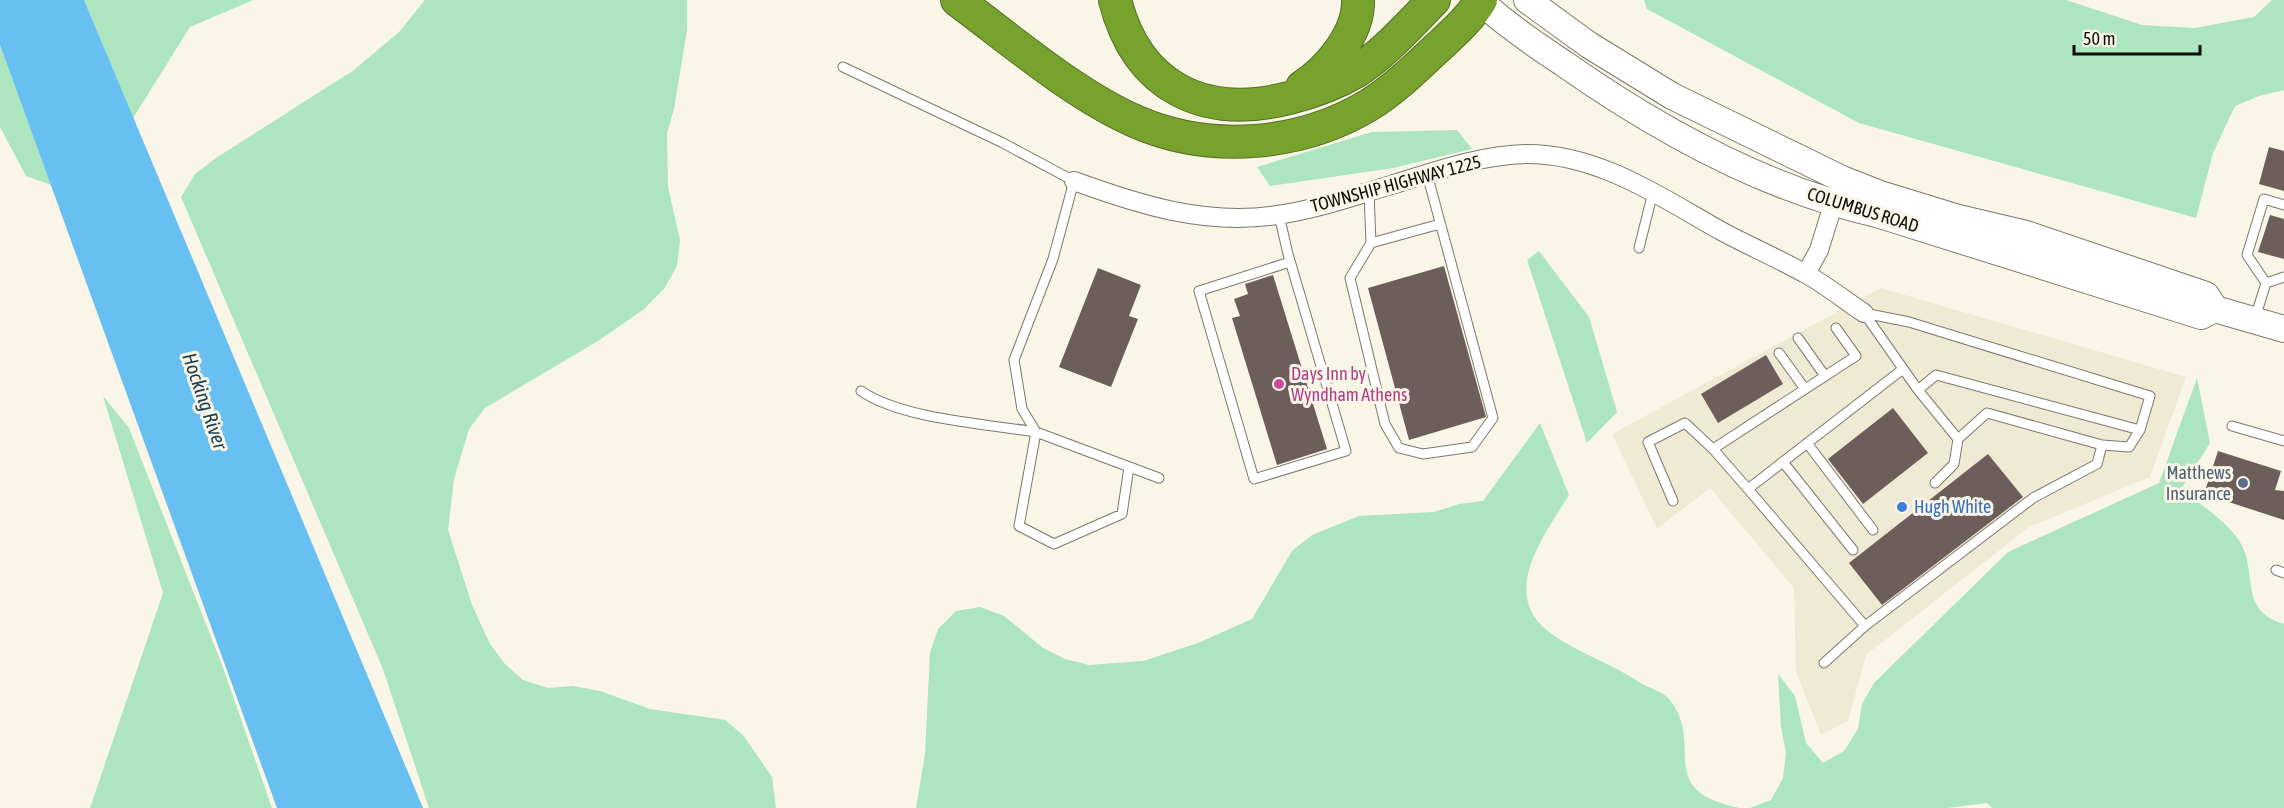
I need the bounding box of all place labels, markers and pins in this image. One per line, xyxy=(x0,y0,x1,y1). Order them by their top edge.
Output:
place label: Days Inn by Wyndham Athens xyxy=(1291,363,1407,405)
marker: Days Inn by Wyndham Athens xyxy=(1272,377,1286,391)
place label: Matthews Insurance xyxy=(2166,462,2231,504)
marker: Matthews Insurance xyxy=(2236,476,2250,490)
place label: Hugh White xyxy=(1914,496,1991,517)
marker: Hugh White xyxy=(1895,500,1909,514)

